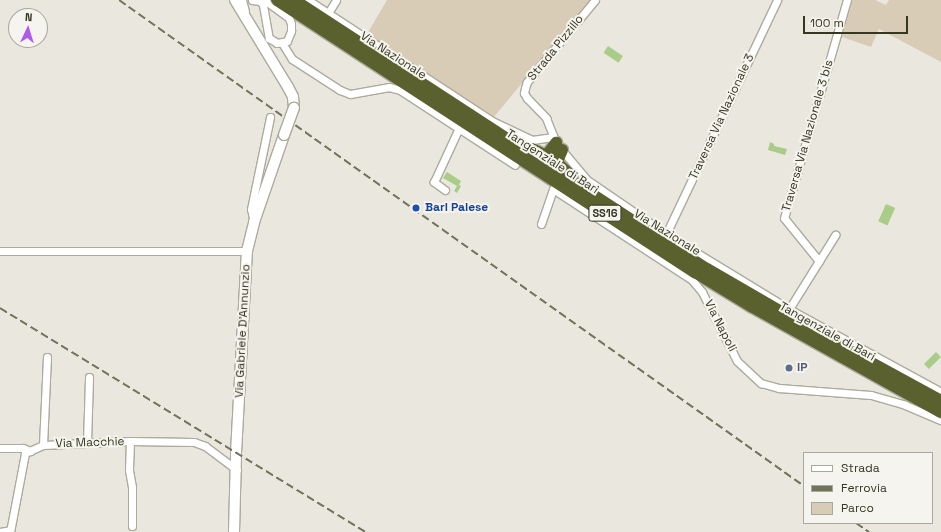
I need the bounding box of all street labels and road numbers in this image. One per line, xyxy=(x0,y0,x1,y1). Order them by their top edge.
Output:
street label: Strada Pizzillo xyxy=(525,12,587,84)
street label: Via Nazionale xyxy=(357,29,429,83)
street label: Traversa Via Nazionale 3 xyxy=(686,52,758,182)
street label: Traversa Via Nazionale 3 bis xyxy=(779,58,837,214)
street label: Tangenziale di Bari xyxy=(503,127,601,197)
road number: SS16 xyxy=(588,204,622,222)
street label: Via Nazionale xyxy=(631,207,703,259)
street label: Via Gabriele D'Annunzio xyxy=(232,264,254,398)
street label: Via Napoli xyxy=(701,298,739,354)
street label: Tangenziale di Bari xyxy=(776,300,878,364)
street label: Via Macchie xyxy=(55,435,125,451)

